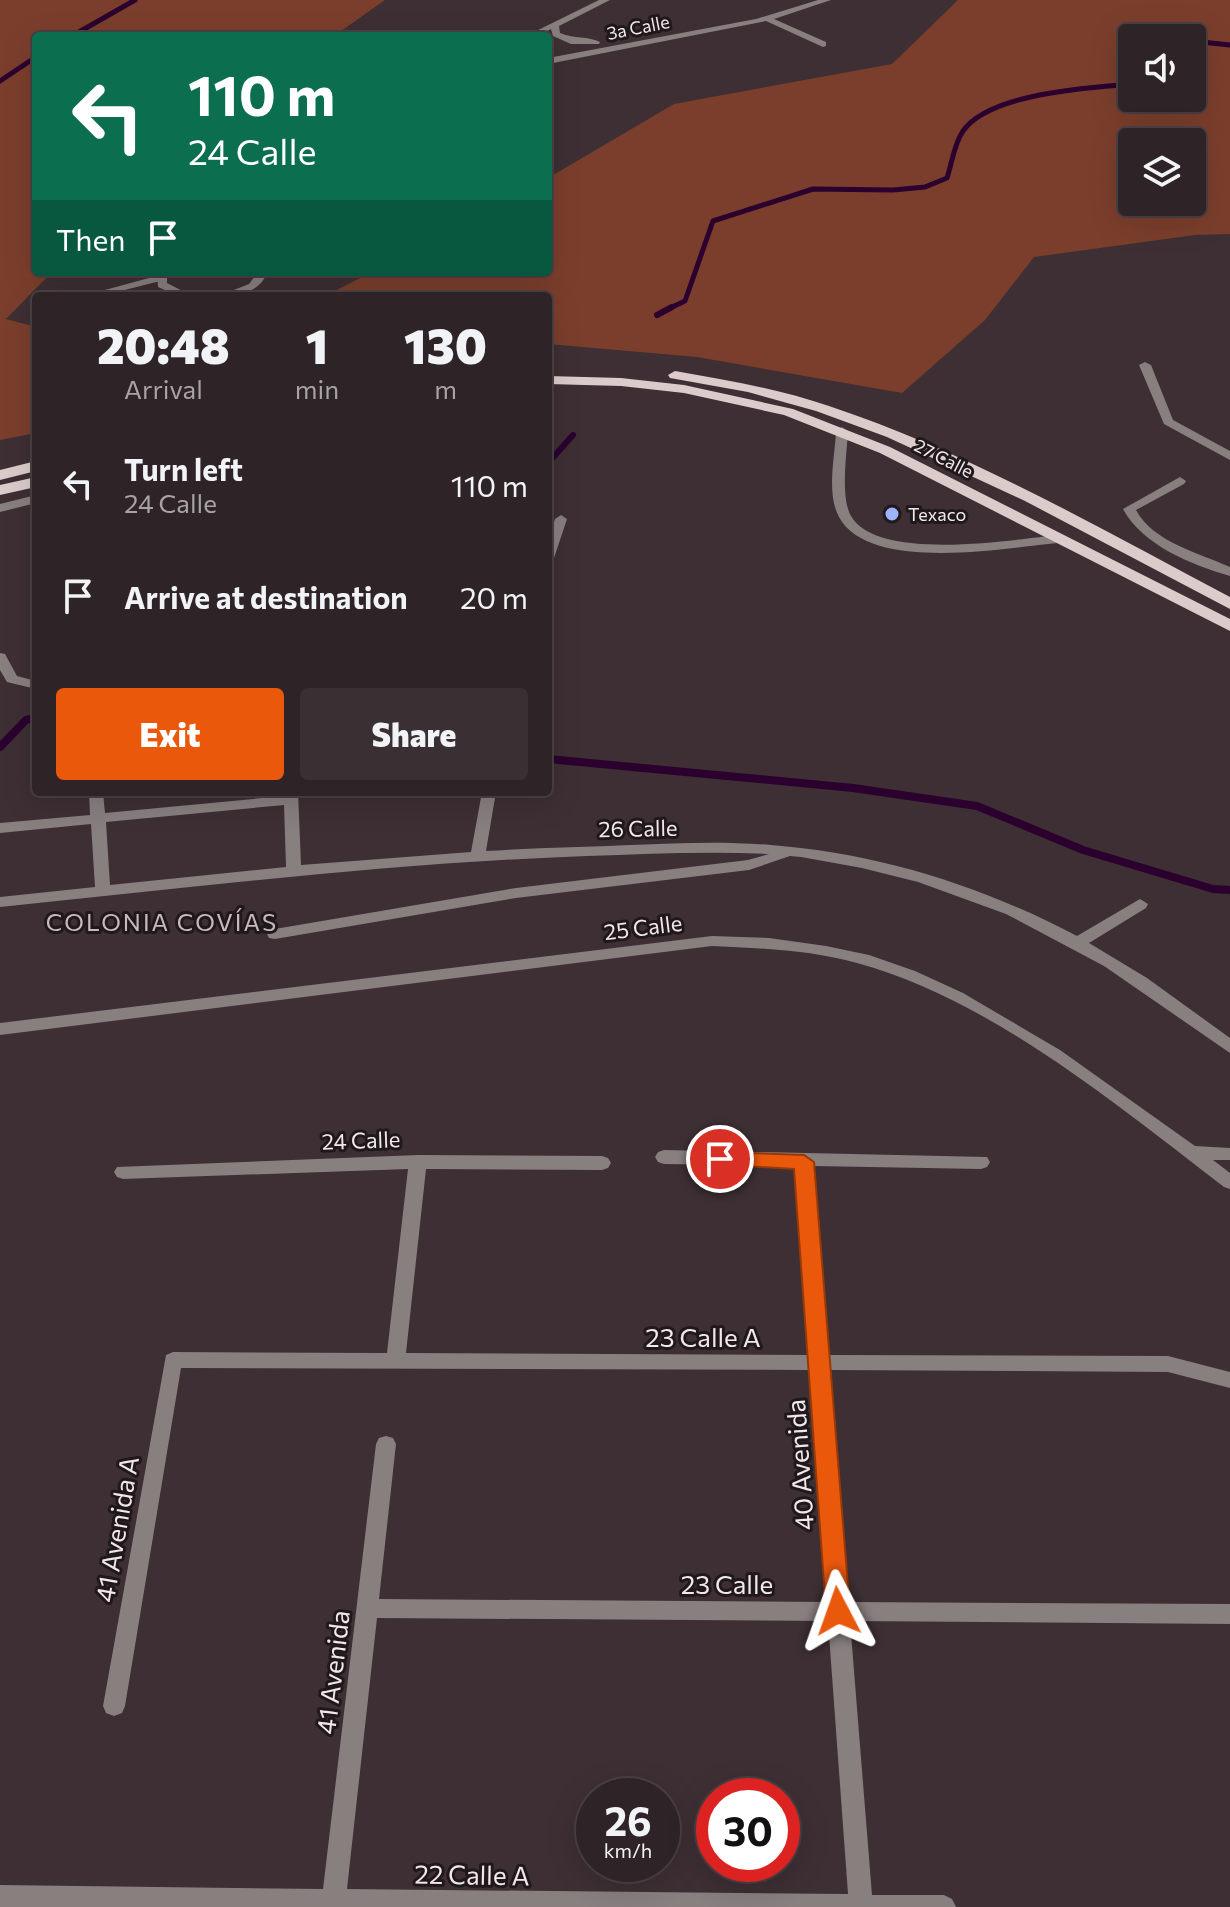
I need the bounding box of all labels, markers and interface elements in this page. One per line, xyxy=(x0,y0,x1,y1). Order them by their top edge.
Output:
street label: 3a Calle xyxy=(605,10,671,44)
map controls xyxy=(1118,24,1206,216)
button: sound xyxy=(1118,24,1206,112)
text: 110 m xyxy=(188,59,335,128)
icon: left xyxy=(56,64,160,168)
text: 24 Calle xyxy=(188,128,317,172)
button: layers xyxy=(1118,128,1206,216)
icon: arrive xyxy=(141,216,185,260)
text: Then xyxy=(56,220,125,257)
text: 20:48 xyxy=(97,315,230,374)
text: 1 xyxy=(306,315,328,374)
text: 130 xyxy=(404,315,487,374)
text: Arrival xyxy=(124,373,203,404)
text: min xyxy=(295,373,339,404)
text: m xyxy=(434,373,457,404)
street label: 27 Calle xyxy=(911,434,977,482)
text: Turn left xyxy=(124,450,243,487)
icon: left xyxy=(56,462,100,506)
text: 110 m xyxy=(451,466,528,503)
text: 24 Calle xyxy=(124,487,217,518)
place label: Texaco xyxy=(908,503,966,525)
marker: Texaco xyxy=(883,505,901,523)
icon: arrive xyxy=(56,574,100,618)
text: Arrive at destination xyxy=(124,578,408,615)
text: 20 m xyxy=(460,578,528,615)
button: Exit xyxy=(56,688,284,780)
button: Share xyxy=(300,688,528,780)
street label: 26 Calle xyxy=(598,814,678,842)
district label: COLONIA COVÍAS xyxy=(46,907,278,936)
street label: 25 Calle xyxy=(602,909,684,945)
street label: 24 Calle xyxy=(321,1125,401,1155)
pin xyxy=(686,1125,754,1193)
icon: arrive xyxy=(698,1137,742,1181)
street label: 23 Calle A xyxy=(645,1321,761,1352)
street label: 40 Avenida xyxy=(779,1398,819,1532)
street label: 41 Avenida A xyxy=(88,1454,144,1604)
street label: 23 Calle xyxy=(681,1568,773,1599)
position arrow xyxy=(796,1569,880,1653)
street label: 41 Avenida xyxy=(309,1608,355,1736)
speed limit sign: 30 xyxy=(696,1778,800,1882)
text: 26 xyxy=(604,1795,652,1844)
text: km/h xyxy=(604,1838,652,1862)
street label: 22 Calle A xyxy=(414,1857,530,1891)

